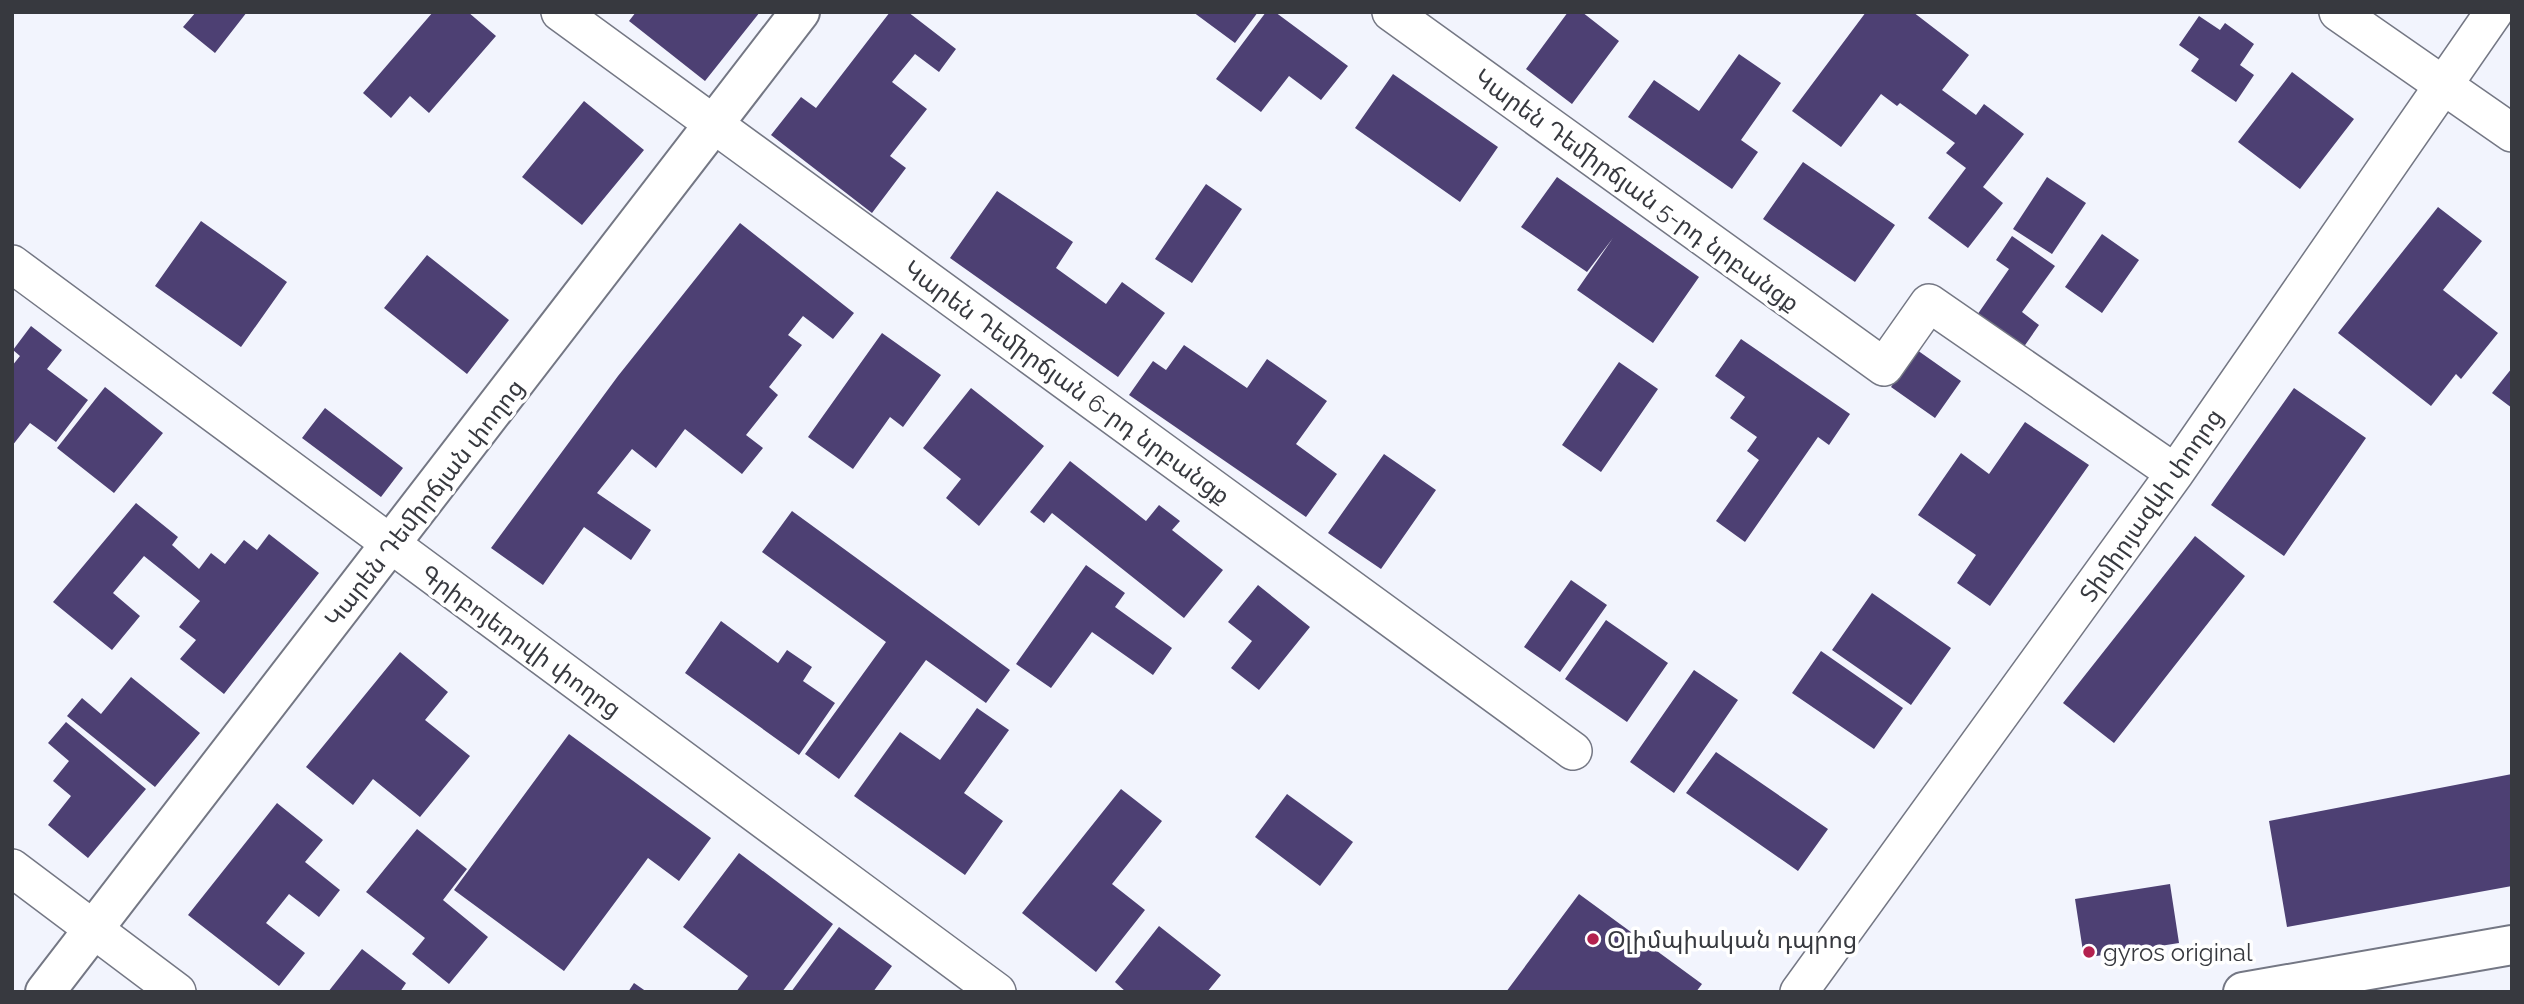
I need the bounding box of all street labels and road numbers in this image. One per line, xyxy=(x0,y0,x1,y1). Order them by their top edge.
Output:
street label: Կարեն Դեմիրճյան 5-րդ նրբանցք xyxy=(1469,62,1805,318)
street label: Կարեն Դեմիրճյան 6-րդ նրբանցք xyxy=(898,254,1236,510)
street label: Կարեն Դեմիրճյան փողոց xyxy=(318,373,530,633)
street label: Տիմիրյազևի փողոց xyxy=(2073,403,2229,607)
street label: Գրիբոյեդովի փողոց xyxy=(415,559,627,723)

